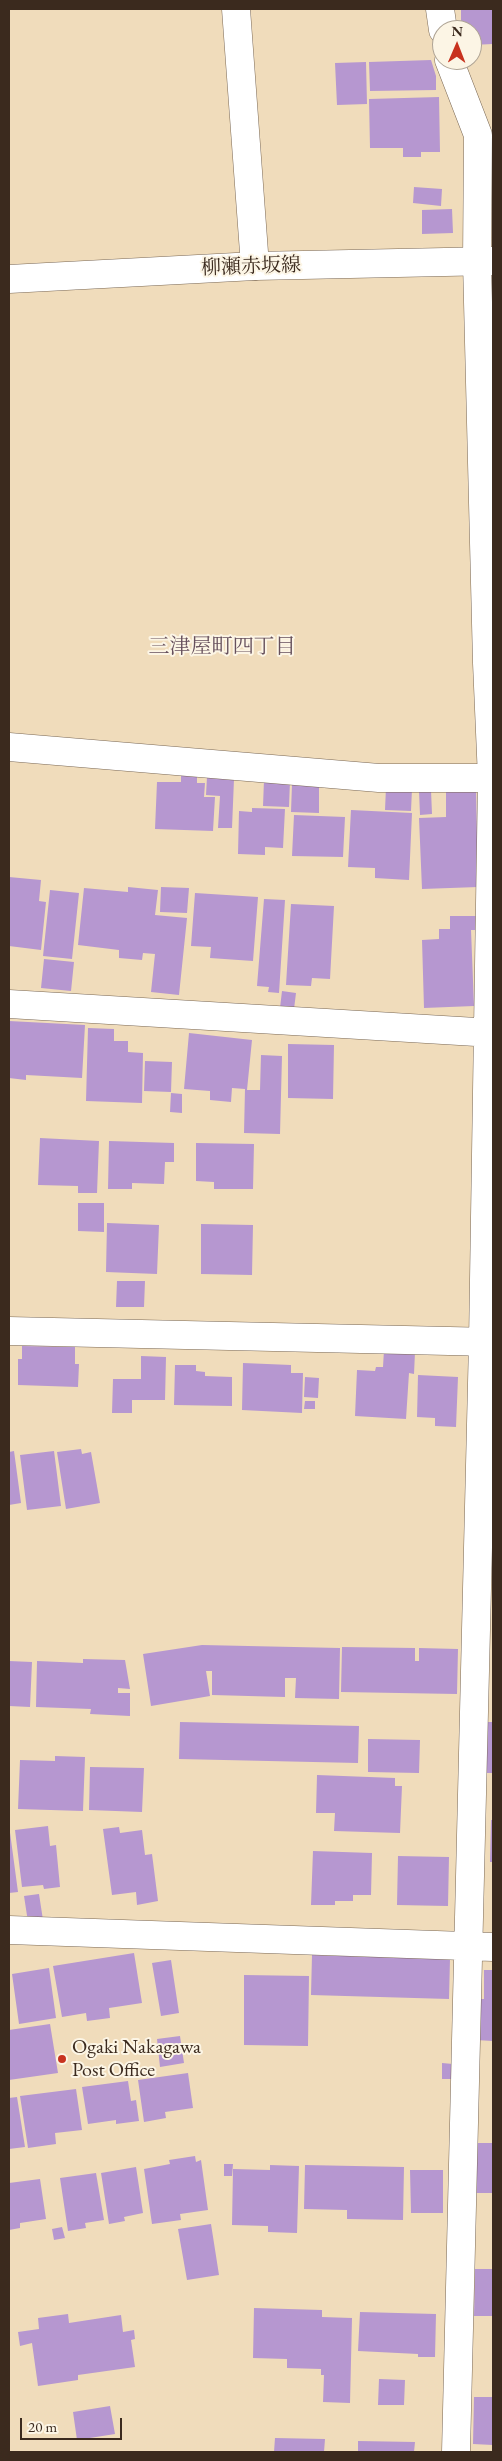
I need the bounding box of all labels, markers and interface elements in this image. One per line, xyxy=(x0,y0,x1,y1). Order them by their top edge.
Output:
north arrow xyxy=(432,20,482,70)
text: N xyxy=(451,22,463,40)
street label: 柳瀬赤坂線 xyxy=(201,253,301,281)
district label: 三津屋町四丁目 xyxy=(149,634,295,660)
place label: Ogaki Nakagawa Post Office xyxy=(72,2036,201,2083)
marker: Ogaki Nakagawa Post Office xyxy=(56,2053,68,2065)
scale bar xyxy=(22,2408,125,2440)
text: 20 m xyxy=(28,2417,57,2436)

